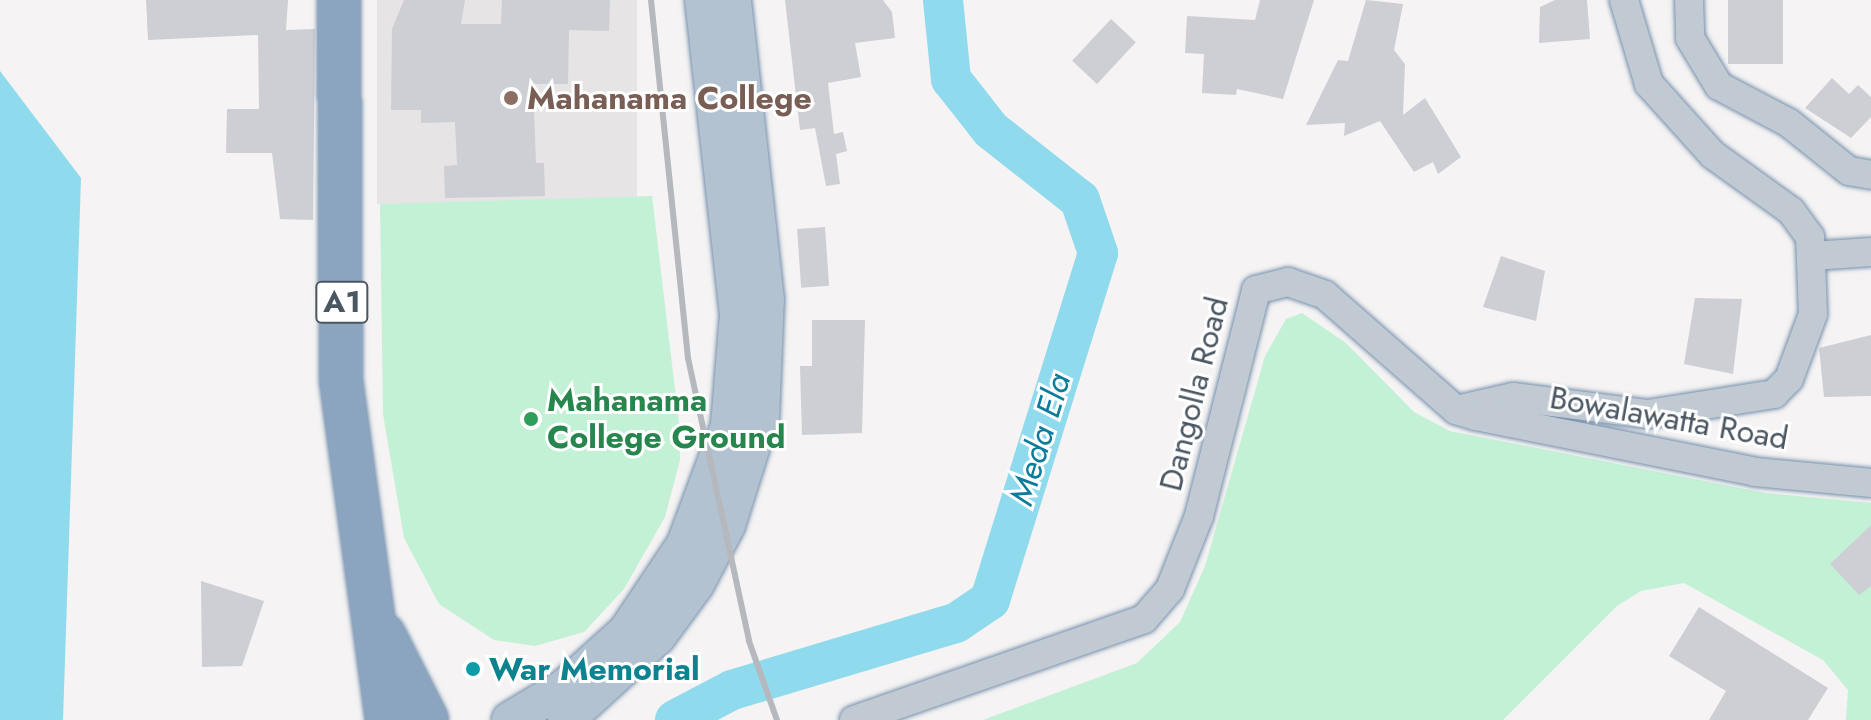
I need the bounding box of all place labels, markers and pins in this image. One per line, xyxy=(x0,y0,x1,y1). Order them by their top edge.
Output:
place label: Mahanama College xyxy=(527,79,812,117)
marker: Mahanama College xyxy=(502,89,520,107)
place label: Mahanama College Ground xyxy=(547,382,786,457)
marker: Mahanama College Ground xyxy=(522,410,540,428)
place label: War Memorial xyxy=(489,650,700,688)
marker: War Memorial xyxy=(464,660,482,678)

